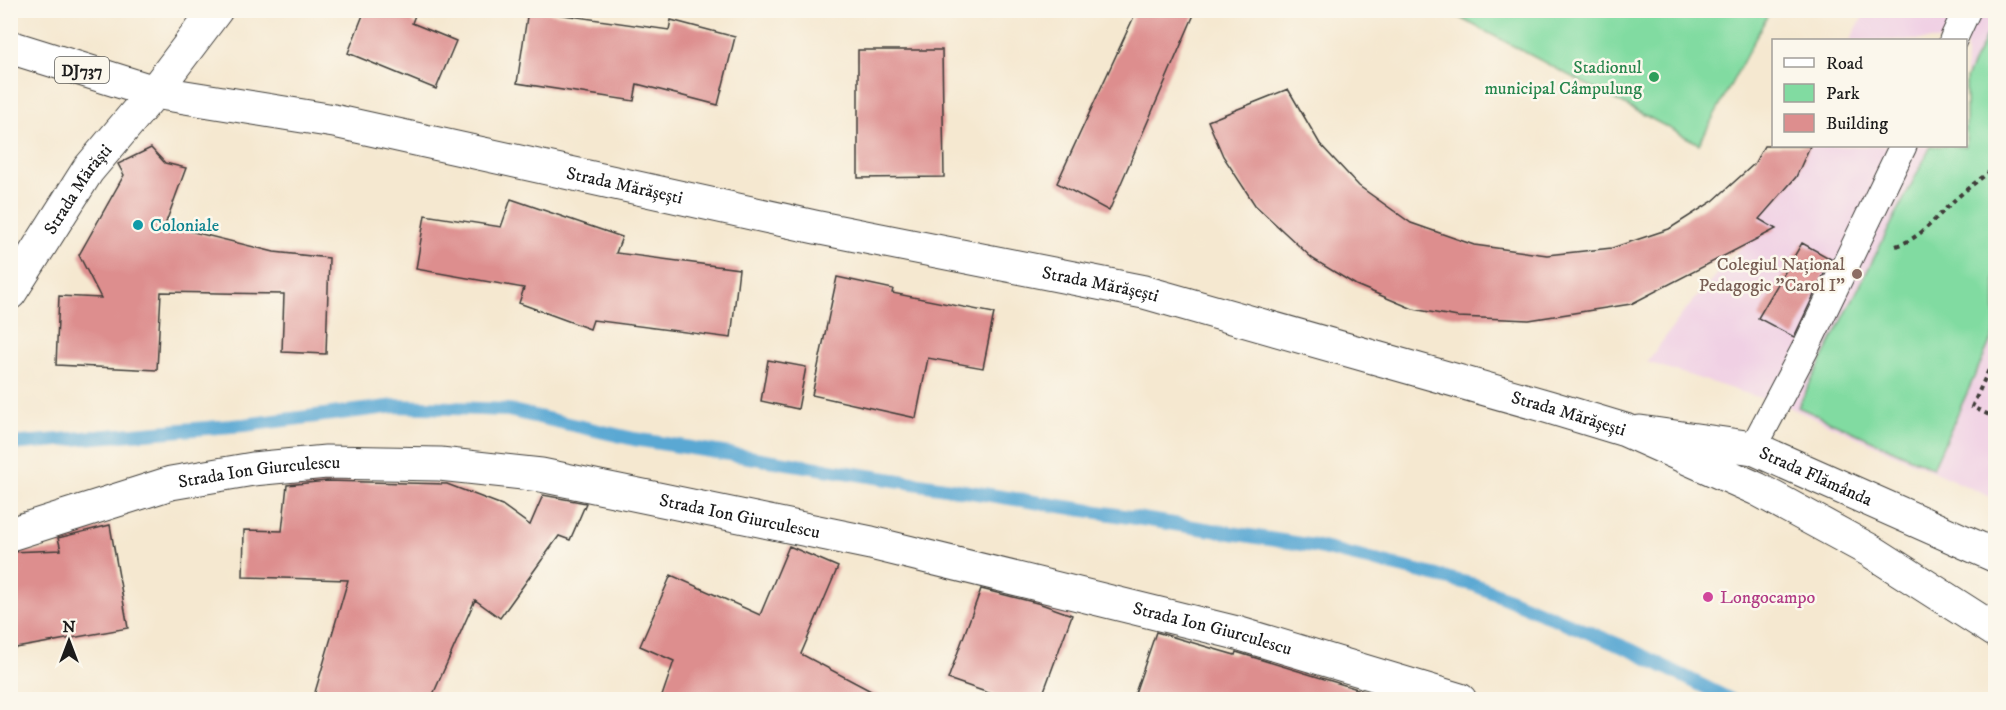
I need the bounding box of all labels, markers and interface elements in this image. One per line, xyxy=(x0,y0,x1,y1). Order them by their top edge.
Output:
legend xyxy=(1772,39,1967,147)
text: Road xyxy=(1826,53,1863,75)
road number: DJ737 xyxy=(55,57,109,83)
place label: Stadionul municipal Câmpulung xyxy=(1484,57,1643,100)
marker: Stadionul municipal Câmpulung xyxy=(1647,70,1661,84)
text: Park xyxy=(1826,83,1860,105)
text: Building xyxy=(1826,113,1888,135)
street label: Strada Mărăști xyxy=(40,140,117,239)
street label: Strada Mărășești xyxy=(564,163,685,210)
place label: Coloniale xyxy=(150,215,219,237)
marker: Coloniale xyxy=(131,218,145,232)
place label: Colegiul Național Pedagogic ”Carol I” xyxy=(1699,254,1846,297)
street label: Strada Mărășești xyxy=(1040,262,1161,308)
marker: Colegiul Național Pedagogic ”Carol I” xyxy=(1850,267,1864,281)
street label: Strada Mărășești xyxy=(1509,387,1628,442)
street label: Strada Flămânda xyxy=(1756,442,1876,512)
street label: Strada Ion Giurculescu xyxy=(177,452,341,494)
street label: Strada Ion Giurculescu xyxy=(657,490,822,544)
place label: Longocampo xyxy=(1720,587,1816,609)
marker: Longocampo xyxy=(1701,590,1715,604)
street label: Strada Ion Giurculescu xyxy=(1131,598,1295,661)
north arrow xyxy=(39,611,99,671)
text: N xyxy=(62,617,76,637)

